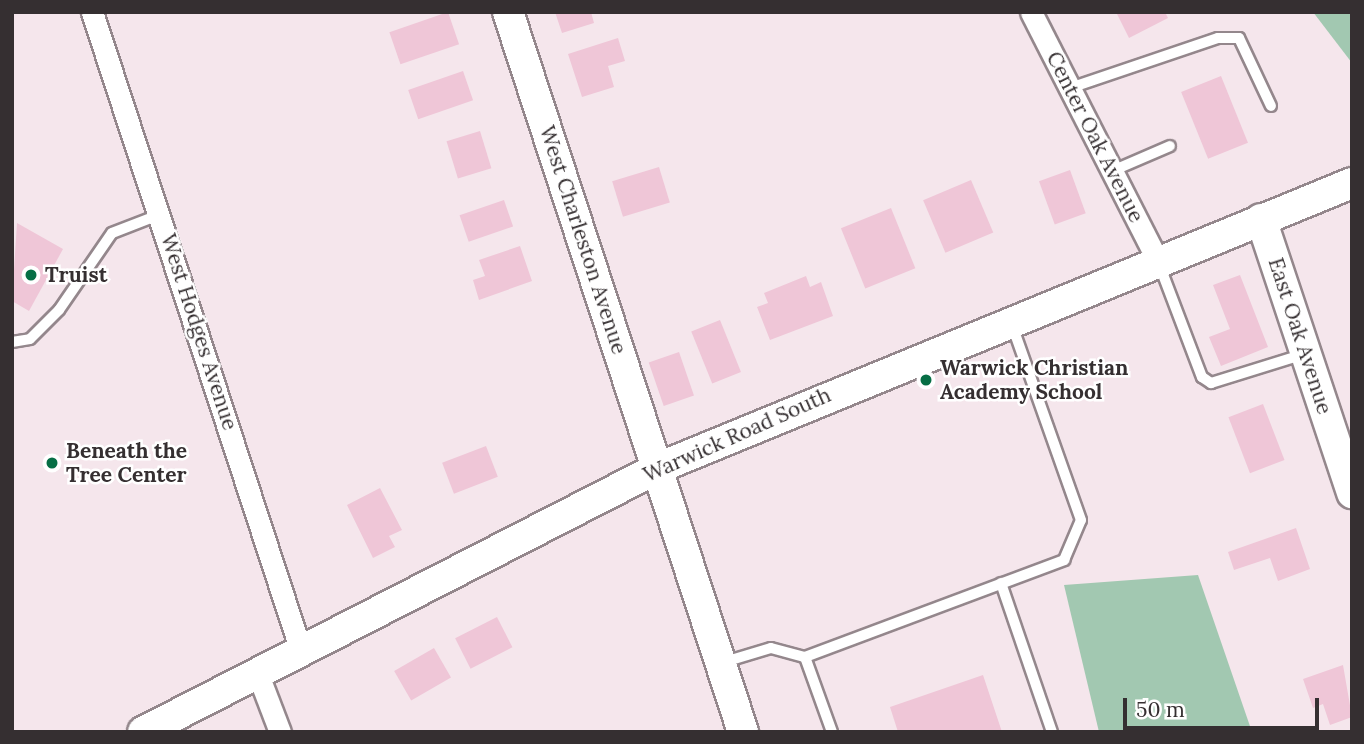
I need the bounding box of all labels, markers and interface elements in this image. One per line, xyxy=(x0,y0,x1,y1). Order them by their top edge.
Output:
street label: Center Oak Avenue xyxy=(1041,47,1149,227)
street label: West Charleston Avenue xyxy=(534,123,632,357)
street label: West Hodges Avenue xyxy=(155,231,243,433)
street label: East Oak Avenue xyxy=(1263,255,1337,417)
place label: Truist xyxy=(45,262,107,288)
marker: Truist xyxy=(23,267,39,283)
place label: Warwick Christian Academy School xyxy=(940,355,1128,405)
marker: Warwick Christian Academy School xyxy=(918,372,934,388)
street label: Warwick Road South xyxy=(639,382,835,488)
place label: Beneath the Tree Center xyxy=(66,438,187,488)
marker: Beneath the Tree Center xyxy=(44,455,60,471)
scale bar xyxy=(1126,684,1322,728)
text: 50 m xyxy=(1136,696,1185,723)

